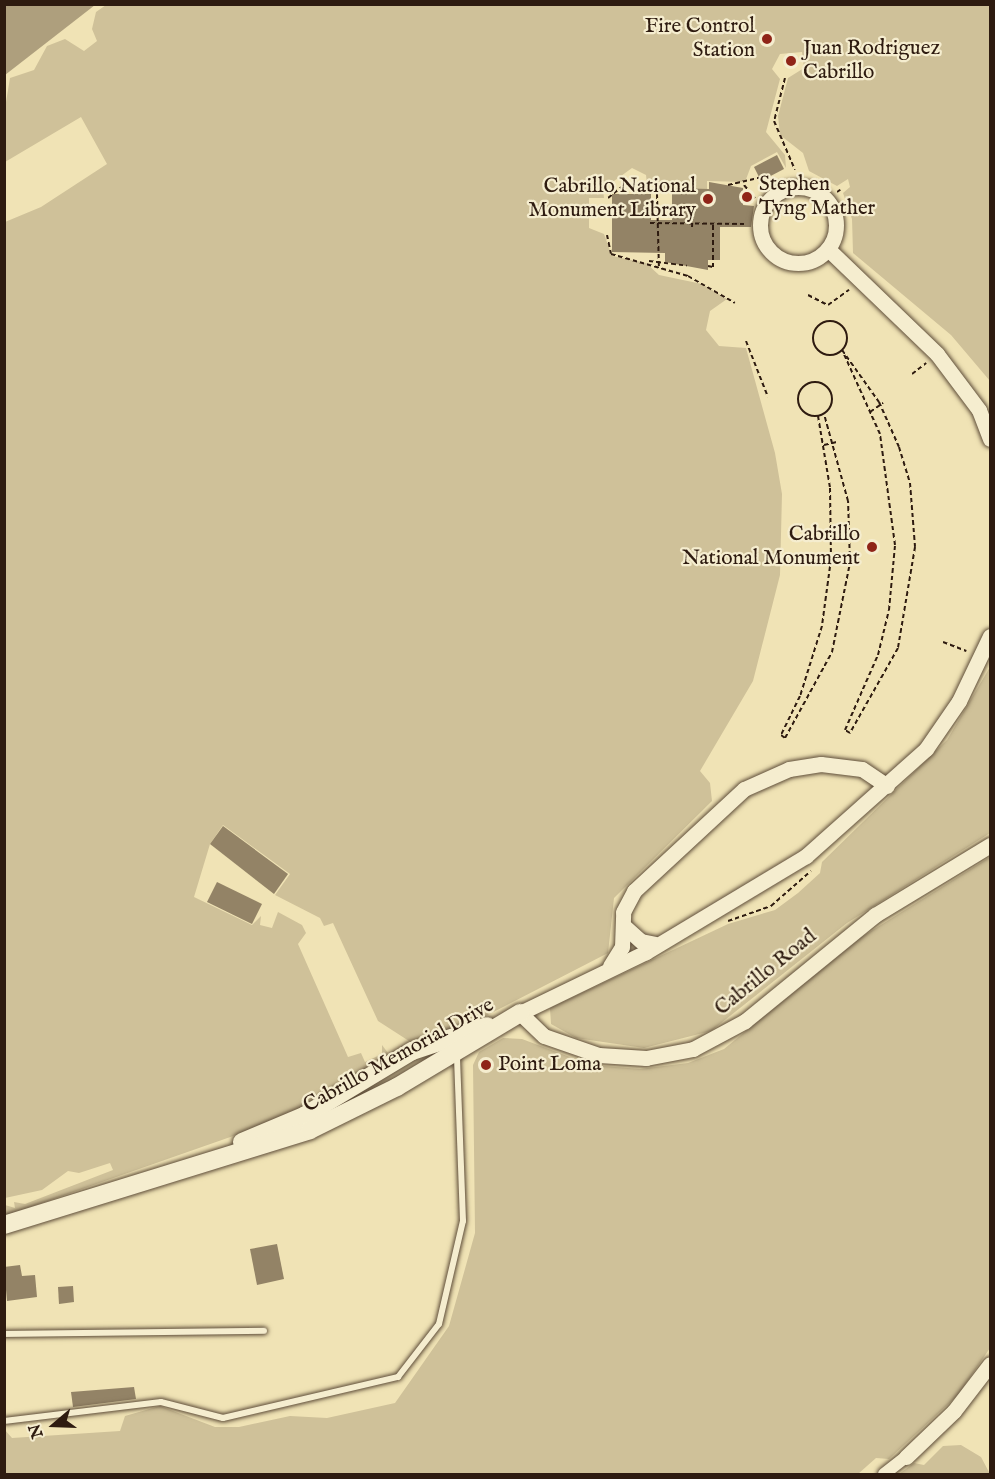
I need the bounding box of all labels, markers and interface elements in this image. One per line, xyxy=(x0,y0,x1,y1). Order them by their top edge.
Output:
place label: Fire Control Station xyxy=(645,14,755,64)
marker: Fire Control Station xyxy=(760,32,774,46)
place label: Juan Rodriguez Cabrillo xyxy=(803,36,940,86)
marker: Juan Rodriguez Cabrillo xyxy=(784,54,798,68)
place label: Stephen Tyng Mather xyxy=(759,172,875,222)
place label: Cabrillo National Monument Library xyxy=(528,174,696,224)
marker: Stephen Tyng Mather xyxy=(740,190,754,204)
marker: Cabrillo National Monument Library xyxy=(701,192,715,206)
place label: Cabrillo National Monument xyxy=(682,522,860,572)
marker: Cabrillo National Monument xyxy=(865,540,879,554)
street label: Cabrillo Road xyxy=(710,924,822,1022)
street label: Cabrillo Memorial Drive xyxy=(299,993,499,1119)
place label: Point Loma xyxy=(498,1052,601,1078)
marker: Point Loma xyxy=(479,1058,493,1072)
north arrow xyxy=(24,1395,84,1455)
text: N xyxy=(25,1421,49,1441)

